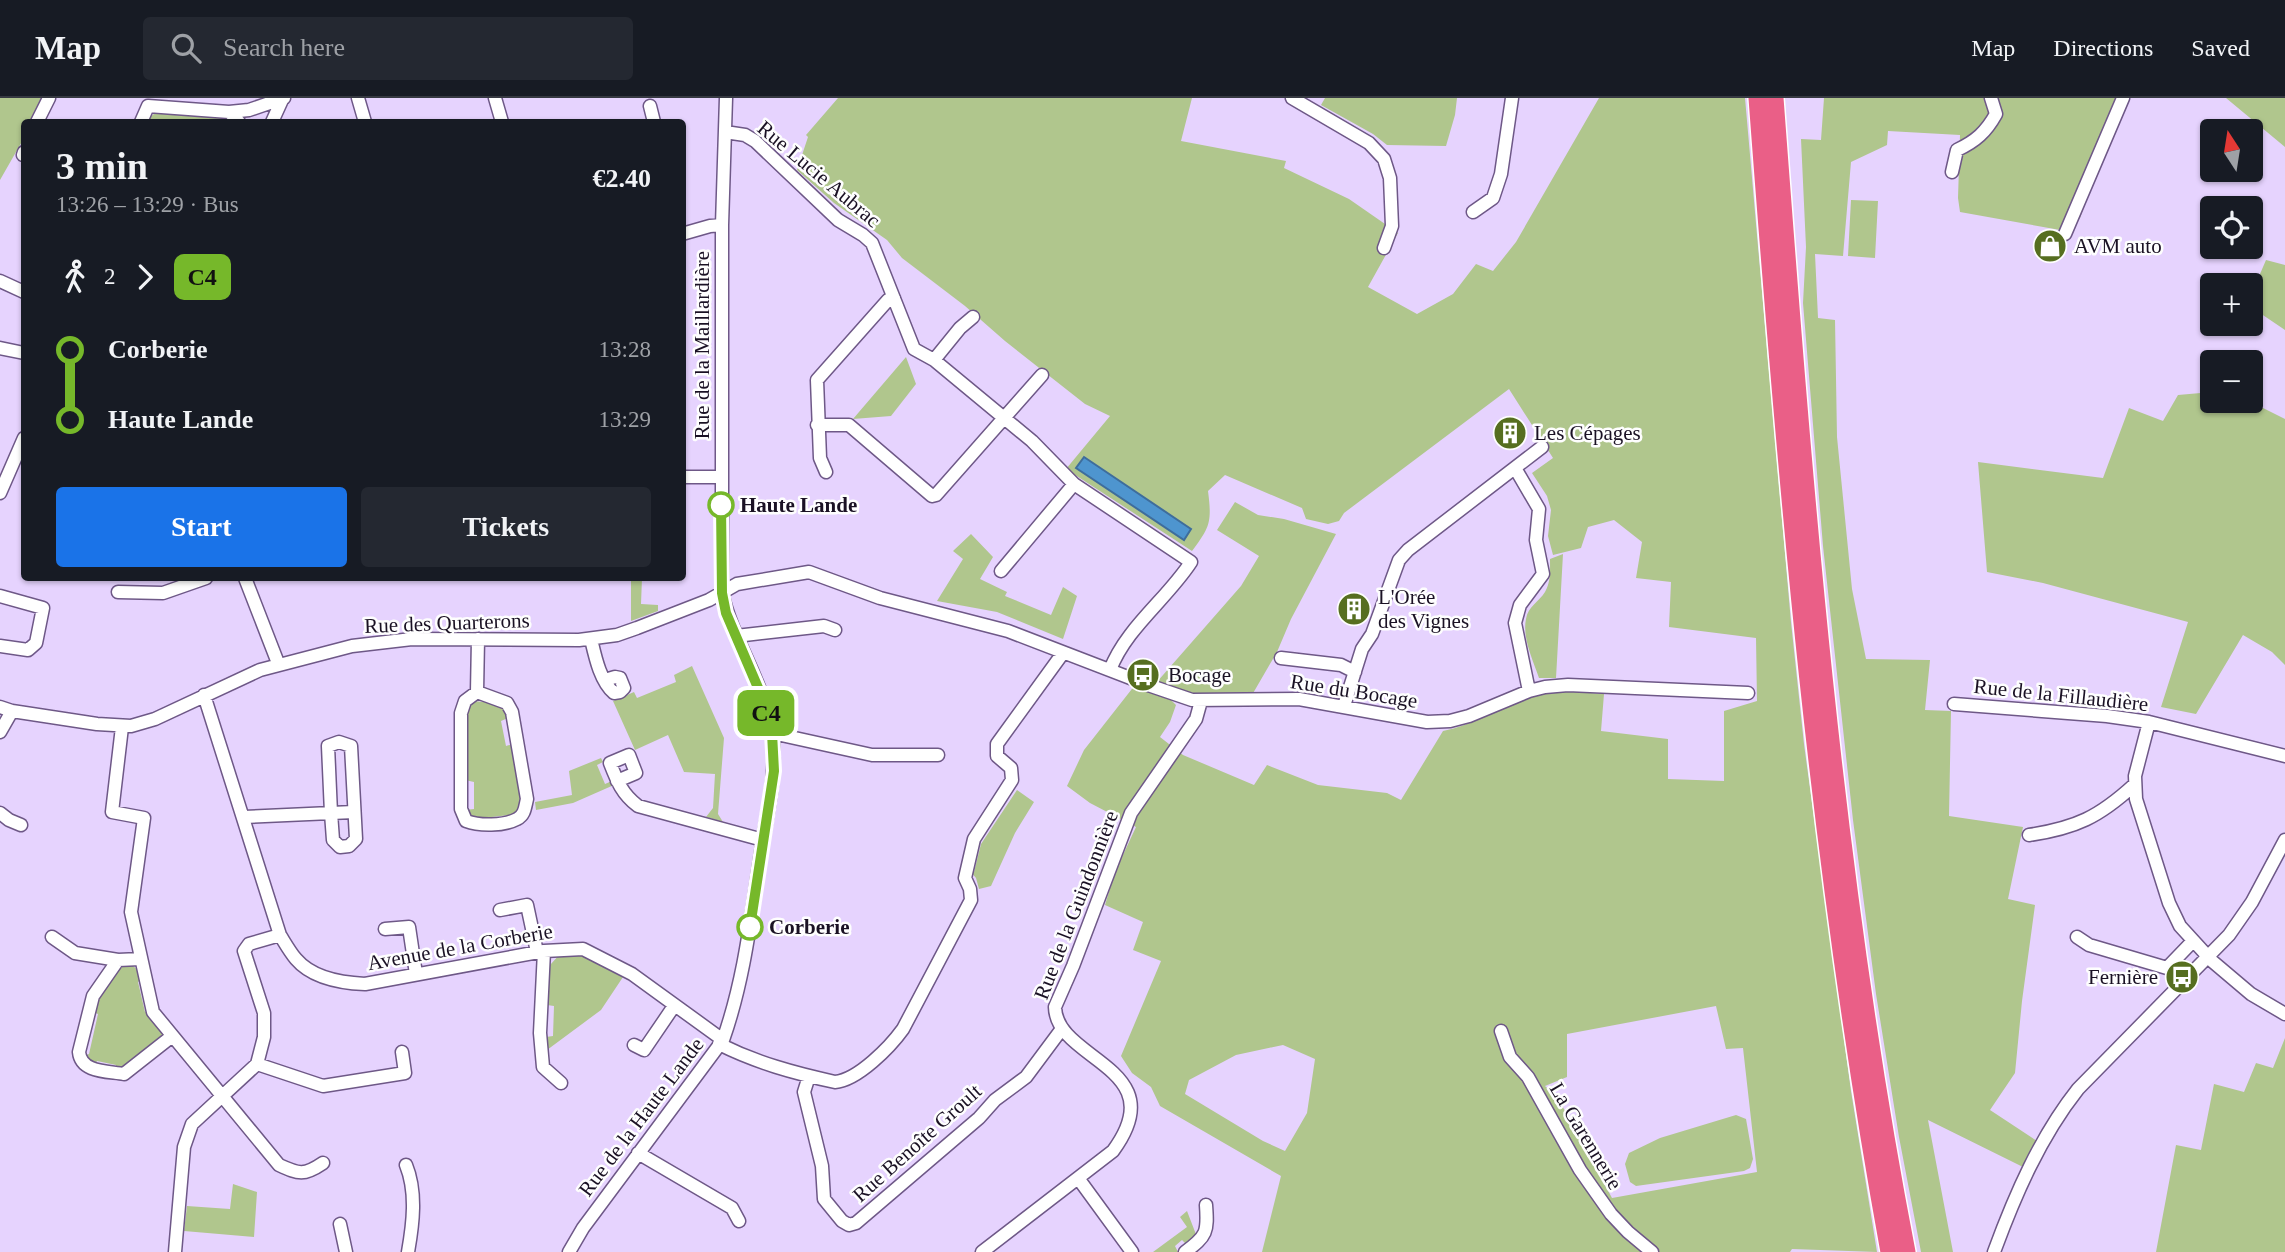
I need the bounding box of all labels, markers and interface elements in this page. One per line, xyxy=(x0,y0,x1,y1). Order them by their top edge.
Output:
search box xyxy=(143,17,633,80)
icon: search xyxy=(167,29,205,67)
text: Map xyxy=(35,30,101,66)
text: Search here xyxy=(223,33,345,62)
text: Map xyxy=(1971,35,2015,61)
text: Directions xyxy=(2053,35,2153,61)
text: Saved xyxy=(2191,35,2250,61)
street label: Rue Lucie Aubrac xyxy=(753,116,885,232)
north arrow xyxy=(2200,119,2263,182)
map controls xyxy=(2200,119,2263,413)
text: 3 min xyxy=(56,145,148,187)
text: €2.40 xyxy=(593,164,651,193)
text: 13:26 – 13:29 · Bus xyxy=(56,192,239,217)
button: locate xyxy=(2200,196,2263,259)
shop icon: AVM auto xyxy=(2031,227,2069,265)
place label: AVM auto xyxy=(2074,234,2162,258)
street label: Rue de la Maillardière xyxy=(690,251,714,439)
icon: walk xyxy=(56,258,94,296)
icon: forward xyxy=(126,258,164,296)
text: 2 xyxy=(104,264,116,289)
text: C4 xyxy=(188,264,217,290)
button: + xyxy=(2200,273,2263,336)
text: Corberie xyxy=(108,335,208,364)
text: 13:28 xyxy=(599,337,651,362)
button: − xyxy=(2200,350,2263,413)
text: Haute Lande xyxy=(108,405,253,434)
text: 13:29 xyxy=(599,407,651,432)
building icon: Les Cépages xyxy=(1491,414,1529,452)
place label: Les Cépages xyxy=(1534,421,1641,445)
button: Start xyxy=(56,487,347,567)
button: Tickets xyxy=(361,487,651,567)
marker: Haute Lande xyxy=(708,492,734,518)
place label: Haute Lande xyxy=(740,493,857,517)
place label: L'Orée des Vignes xyxy=(1378,585,1469,633)
building icon: L'Orée des Vignes xyxy=(1335,590,1373,628)
street label: Rue des Quarterons xyxy=(364,608,530,638)
bus stop icon: Bocage xyxy=(1124,656,1162,694)
place label: Bocage xyxy=(1168,663,1231,687)
street label: Rue du Bocage xyxy=(1289,669,1419,713)
street label: Rue de la Fillaudière xyxy=(1972,674,2150,716)
line badge: C4 xyxy=(734,690,798,736)
text: C4 xyxy=(751,700,781,726)
street label: Rue de la Guindonnière xyxy=(1029,807,1123,1003)
marker: Corberie xyxy=(737,914,763,940)
place label: Corberie xyxy=(769,915,849,939)
street label: Avenue de la Corberie xyxy=(365,919,555,975)
bus stop icon: Fernière xyxy=(2163,958,2201,996)
place label: Fernière xyxy=(2088,965,2158,989)
street label: Rue de la Haute Lande xyxy=(574,1033,708,1201)
street label: La Garennerie xyxy=(1545,1078,1627,1194)
street label: Rue Benoîte Groult xyxy=(848,1079,986,1207)

